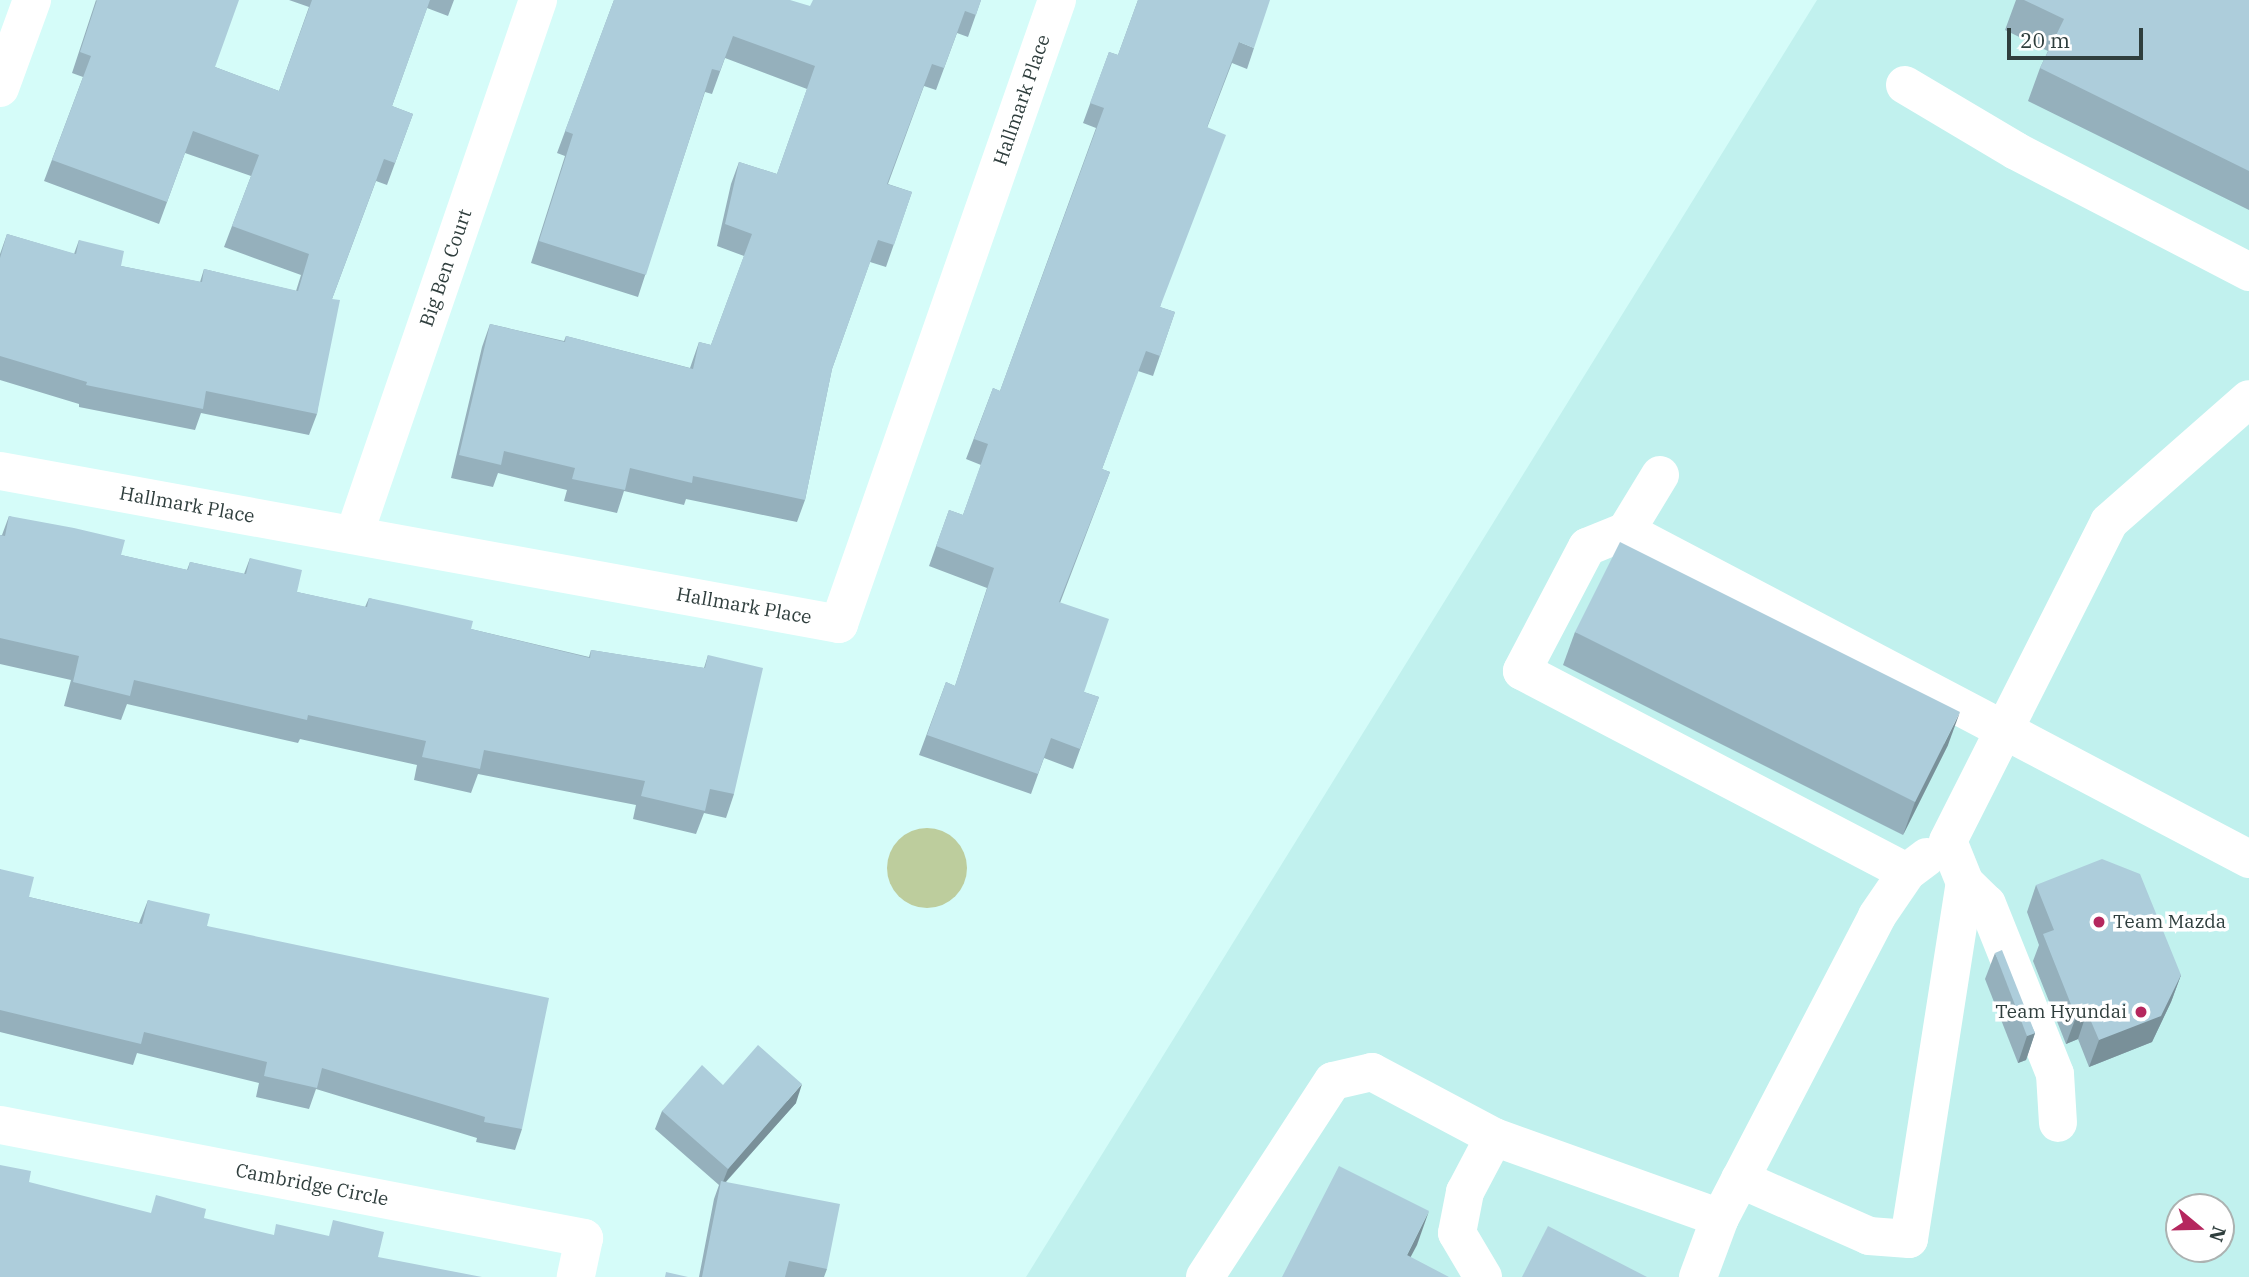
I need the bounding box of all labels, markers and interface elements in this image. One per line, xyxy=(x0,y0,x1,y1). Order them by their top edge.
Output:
scale bar xyxy=(2011,14,2148,58)
text: 20 m xyxy=(2020,26,2070,54)
street label: Hallmark Place xyxy=(989,32,1055,168)
street label: Big Ben Court xyxy=(415,206,477,330)
street label: Hallmark Place xyxy=(118,482,256,528)
street label: Hallmark Place xyxy=(675,583,813,629)
place label: Team Mazda xyxy=(2113,911,2226,933)
marker: Team Mazda xyxy=(2091,914,2107,930)
place label: Team Hyundai xyxy=(1995,1001,2127,1023)
marker: Team Hyundai xyxy=(2133,1004,2149,1020)
street label: Cambridge Circle xyxy=(234,1159,390,1211)
north arrow xyxy=(2165,1193,2235,1263)
text: N xyxy=(2204,1223,2232,1245)

